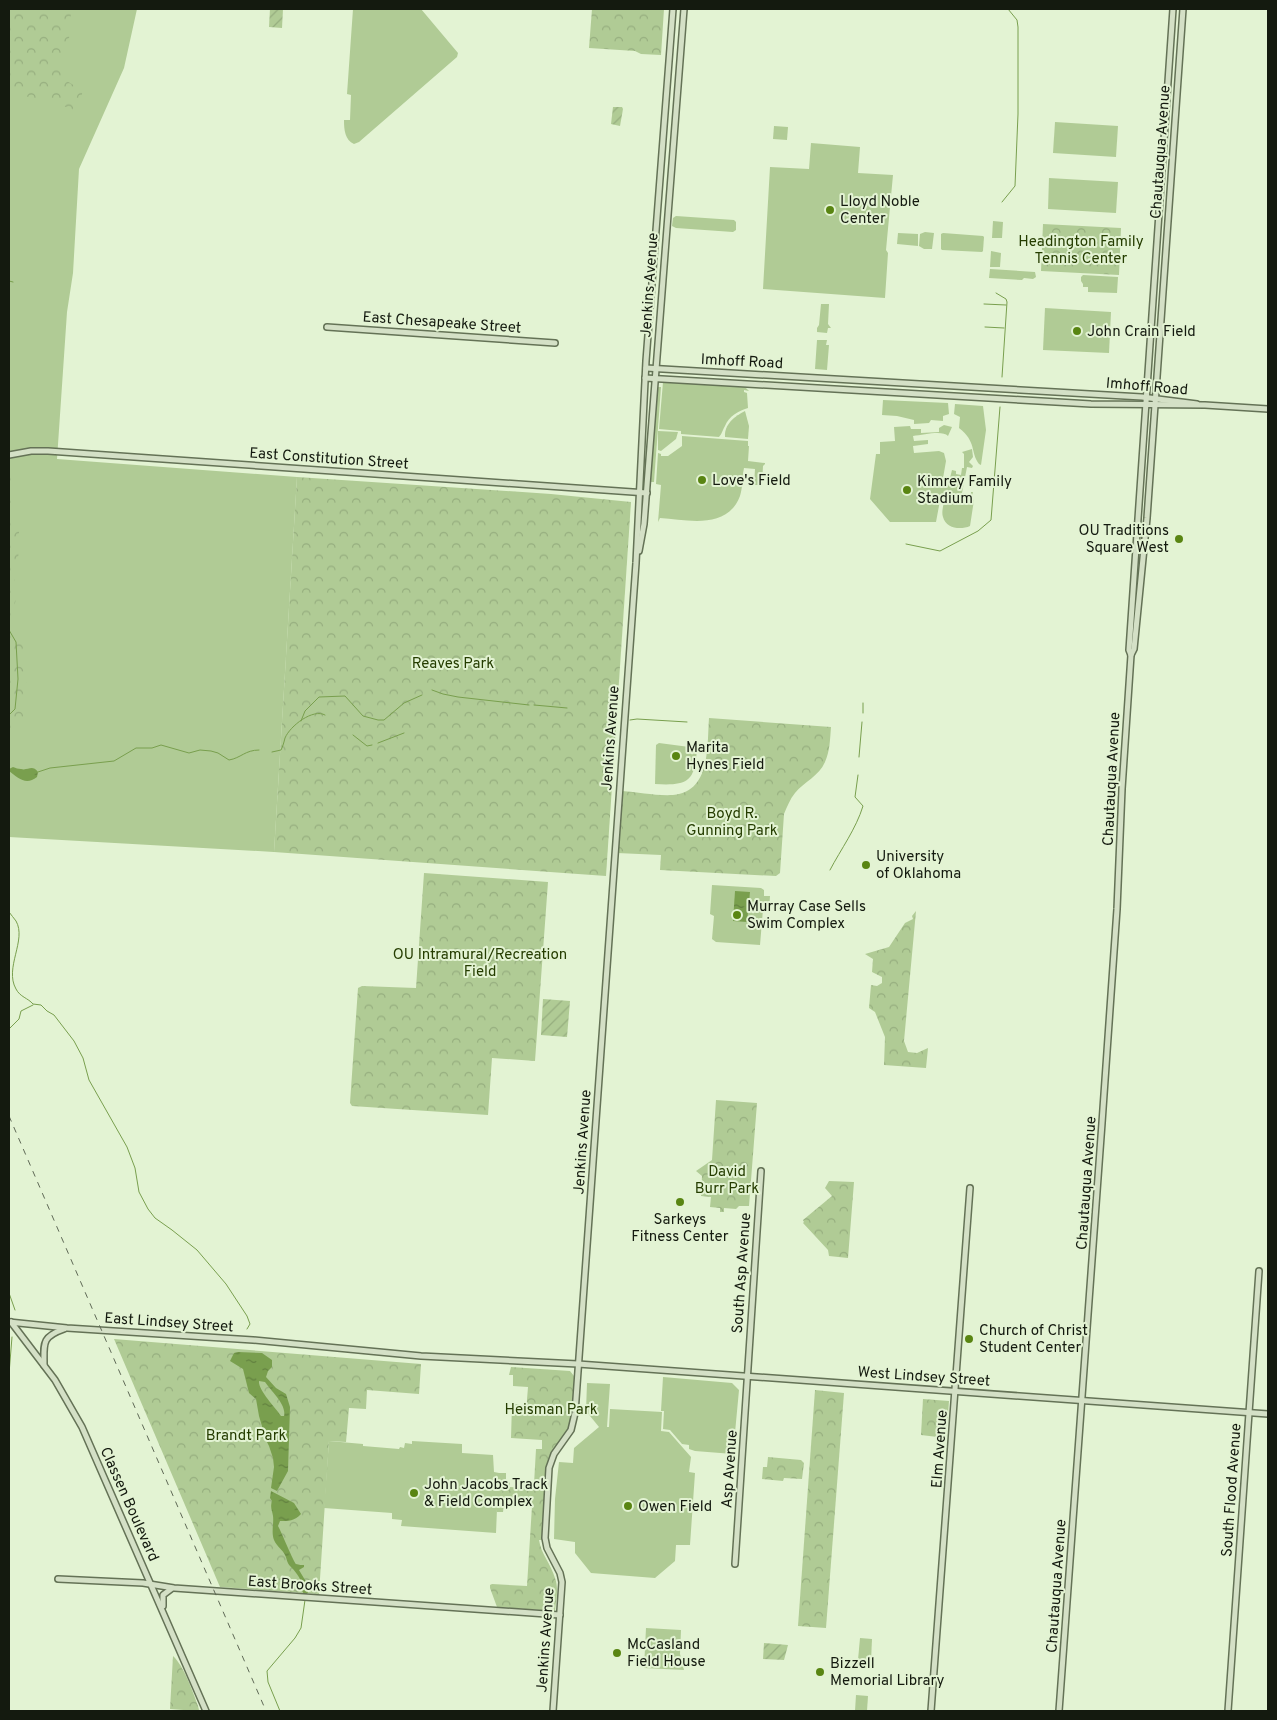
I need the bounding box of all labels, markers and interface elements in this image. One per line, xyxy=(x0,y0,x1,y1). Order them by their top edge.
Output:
street label: Chautauqua Avenue xyxy=(1147,84,1176,220)
place label: Lloyd Noble Center xyxy=(840,193,920,229)
marker: Lloyd Noble Center xyxy=(824,204,836,216)
street label: Jenkins Avenue xyxy=(637,232,664,338)
park label: Headington Family Tennis Center xyxy=(1018,233,1144,269)
street label: East Chesapeake Street xyxy=(362,308,522,339)
place label: John Crain Field xyxy=(1087,323,1196,342)
marker: John Crain Field xyxy=(1071,325,1083,337)
street label: Imhoff Road xyxy=(700,351,784,374)
street label: Imhoff Road xyxy=(1105,374,1189,401)
street label: East Constitution Street xyxy=(248,444,409,475)
place label: Love's Field xyxy=(712,472,791,491)
place label: Kimrey Family Stadium xyxy=(917,473,1012,509)
marker: Love's Field xyxy=(696,474,708,486)
marker: Kimrey Family Stadium xyxy=(901,484,913,496)
place label: OU Traditions Square West xyxy=(1079,522,1169,558)
marker: OU Traditions Square West xyxy=(1173,533,1185,545)
park label: Reaves Park xyxy=(412,655,494,674)
street label: Jenkins Avenue xyxy=(598,685,625,791)
street label: Chautauqua Avenue xyxy=(1099,712,1125,847)
place label: Marita Hynes Field xyxy=(686,739,764,775)
marker: Marita Hynes Field xyxy=(670,750,682,762)
park label: Boyd R. Gunning Park xyxy=(686,805,778,841)
place label: University of Oklahoma xyxy=(876,848,961,884)
marker: University of Oklahoma xyxy=(860,859,872,871)
place label: Murray Case Sells Swim Complex xyxy=(747,898,866,934)
marker: Murray Case Sells Swim Complex xyxy=(731,909,743,921)
park label: OU Intramural/Recreation Field xyxy=(393,946,567,982)
street label: Jenkins Avenue xyxy=(570,1089,597,1195)
street label: Chautauqua Avenue xyxy=(1073,1115,1102,1251)
park label: David Burr Park xyxy=(695,1163,759,1199)
marker: Sarkeys Fitness Center xyxy=(674,1196,686,1208)
place label: Sarkeys Fitness Center xyxy=(631,1211,729,1247)
street label: South Asp Avenue xyxy=(729,1212,756,1334)
street label: East Lindsey Street xyxy=(104,1309,234,1337)
place label: Church of Christ Student Center xyxy=(979,1322,1088,1358)
marker: Church of Christ Student Center xyxy=(963,1333,975,1345)
street label: West Lindsey Street xyxy=(857,1363,991,1392)
park label: Heisman Park xyxy=(504,1401,598,1420)
street label: Elm Avenue xyxy=(928,1409,953,1489)
street label: South Flood Avenue xyxy=(1218,1423,1247,1558)
park label: Brandt Park xyxy=(206,1427,286,1446)
street label: Asp Avenue xyxy=(718,1429,743,1509)
street label: Classen Boulevard xyxy=(95,1444,162,1565)
place label: John Jacobs Track & Field Complex xyxy=(424,1476,548,1512)
marker: John Jacobs Track & Field Complex xyxy=(408,1487,420,1499)
place label: Owen Field xyxy=(638,1498,712,1517)
marker: Owen Field xyxy=(622,1500,634,1512)
street label: Chautauqua Avenue xyxy=(1043,1518,1072,1654)
street label: East Brooks Street xyxy=(247,1573,373,1600)
street label: Jenkins Avenue xyxy=(533,1587,560,1693)
place label: McCasland Field House xyxy=(627,1636,706,1672)
marker: McCasland Field House xyxy=(611,1647,623,1659)
place label: Bizzell Memorial Library xyxy=(830,1655,945,1691)
marker: Bizzell Memorial Library xyxy=(814,1666,826,1678)

